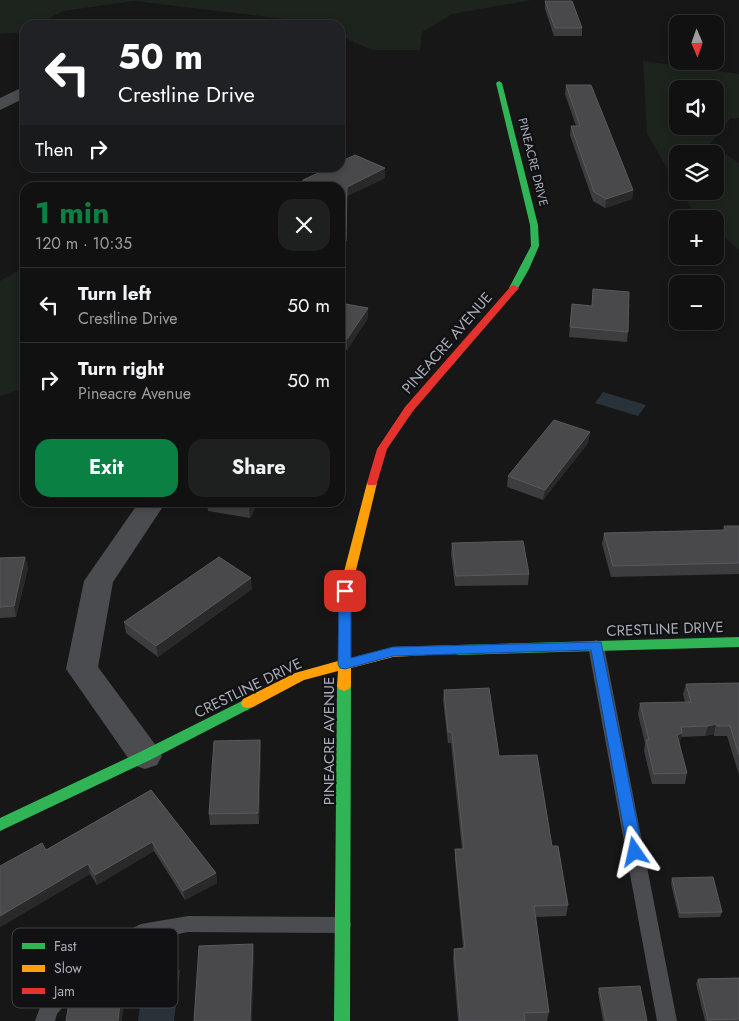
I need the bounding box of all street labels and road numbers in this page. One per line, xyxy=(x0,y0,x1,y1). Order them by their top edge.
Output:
street label: PINEACRE DRIVE xyxy=(513,116,553,208)
street label: PINEACRE AVENUE xyxy=(397,287,497,399)
street label: CRESTLINE DRIVE xyxy=(606,616,724,642)
street label: CRESTLINE DRIVE xyxy=(190,652,306,724)
street label: PINEACRE AVENUE xyxy=(318,677,340,805)

